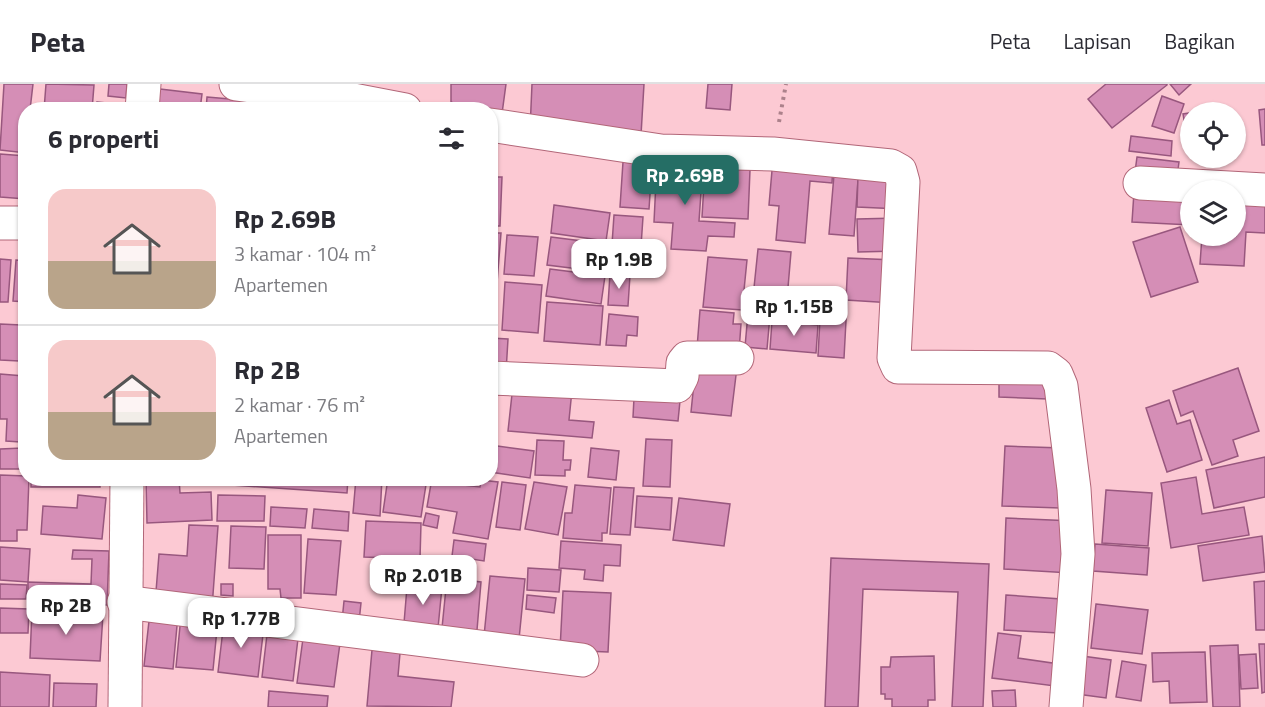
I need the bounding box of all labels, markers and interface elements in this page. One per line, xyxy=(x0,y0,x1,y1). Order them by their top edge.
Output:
text: Peta xyxy=(30,20,85,63)
text: Peta xyxy=(990,25,1031,57)
text: Lapisan xyxy=(1064,25,1131,57)
text: Bagikan xyxy=(1164,25,1235,57)
map controls xyxy=(1180,102,1246,246)
button: locate xyxy=(1180,102,1246,168)
text: 6 properti xyxy=(48,119,159,158)
icon: filters xyxy=(435,122,468,155)
pin: Rp 2.69B xyxy=(623,155,747,206)
text: Rp 2.69B xyxy=(646,159,724,190)
button: layers xyxy=(1180,180,1246,246)
text: Rp 2.69B xyxy=(234,199,336,238)
icon: home xyxy=(96,213,168,285)
text: 3 kamar · 104 m² xyxy=(234,238,376,269)
pin: Rp 1.9B xyxy=(564,239,674,290)
text: Rp 1.9B xyxy=(585,243,653,274)
text: Apartemen xyxy=(234,269,328,300)
pin: Rp 1.15B xyxy=(732,286,856,337)
text: Rp 1.15B xyxy=(755,290,833,321)
text: Rp 2B xyxy=(234,350,300,389)
icon: home xyxy=(96,364,168,436)
text: 2 kamar · 76 m² xyxy=(234,389,365,420)
text: Apartemen xyxy=(234,420,328,451)
pin: Rp 2.01B xyxy=(361,555,485,606)
text: Rp 2.01B xyxy=(384,559,462,590)
pin: Rp 2B xyxy=(24,585,108,636)
text: Rp 2B xyxy=(40,589,92,620)
pin: Rp 1.77B xyxy=(179,598,303,649)
text: Rp 1.77B xyxy=(202,602,280,633)

